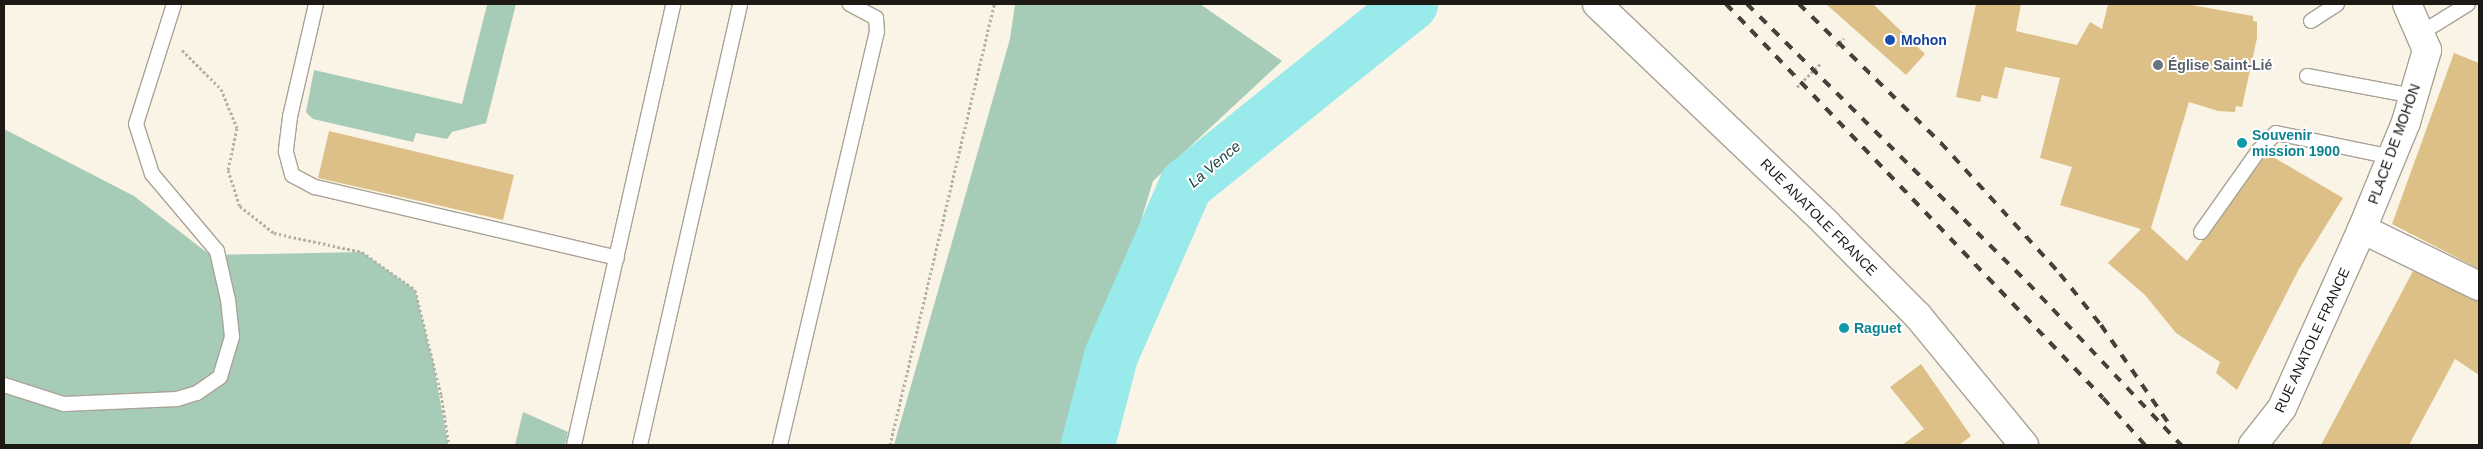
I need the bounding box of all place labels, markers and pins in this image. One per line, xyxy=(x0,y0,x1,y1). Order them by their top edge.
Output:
place label: Mohon xyxy=(1901,32,1947,48)
marker: Mohon xyxy=(1883,33,1897,47)
place label: Église Saint-Lié xyxy=(2168,57,2272,73)
marker: Église Saint-Lié xyxy=(2152,59,2164,71)
place label: Souvenir mission 1900 xyxy=(2252,127,2340,160)
marker: Souvenir mission 1900 xyxy=(2236,137,2248,149)
place label: Raguet xyxy=(1854,320,1901,336)
marker: Raguet xyxy=(1838,322,1850,334)

